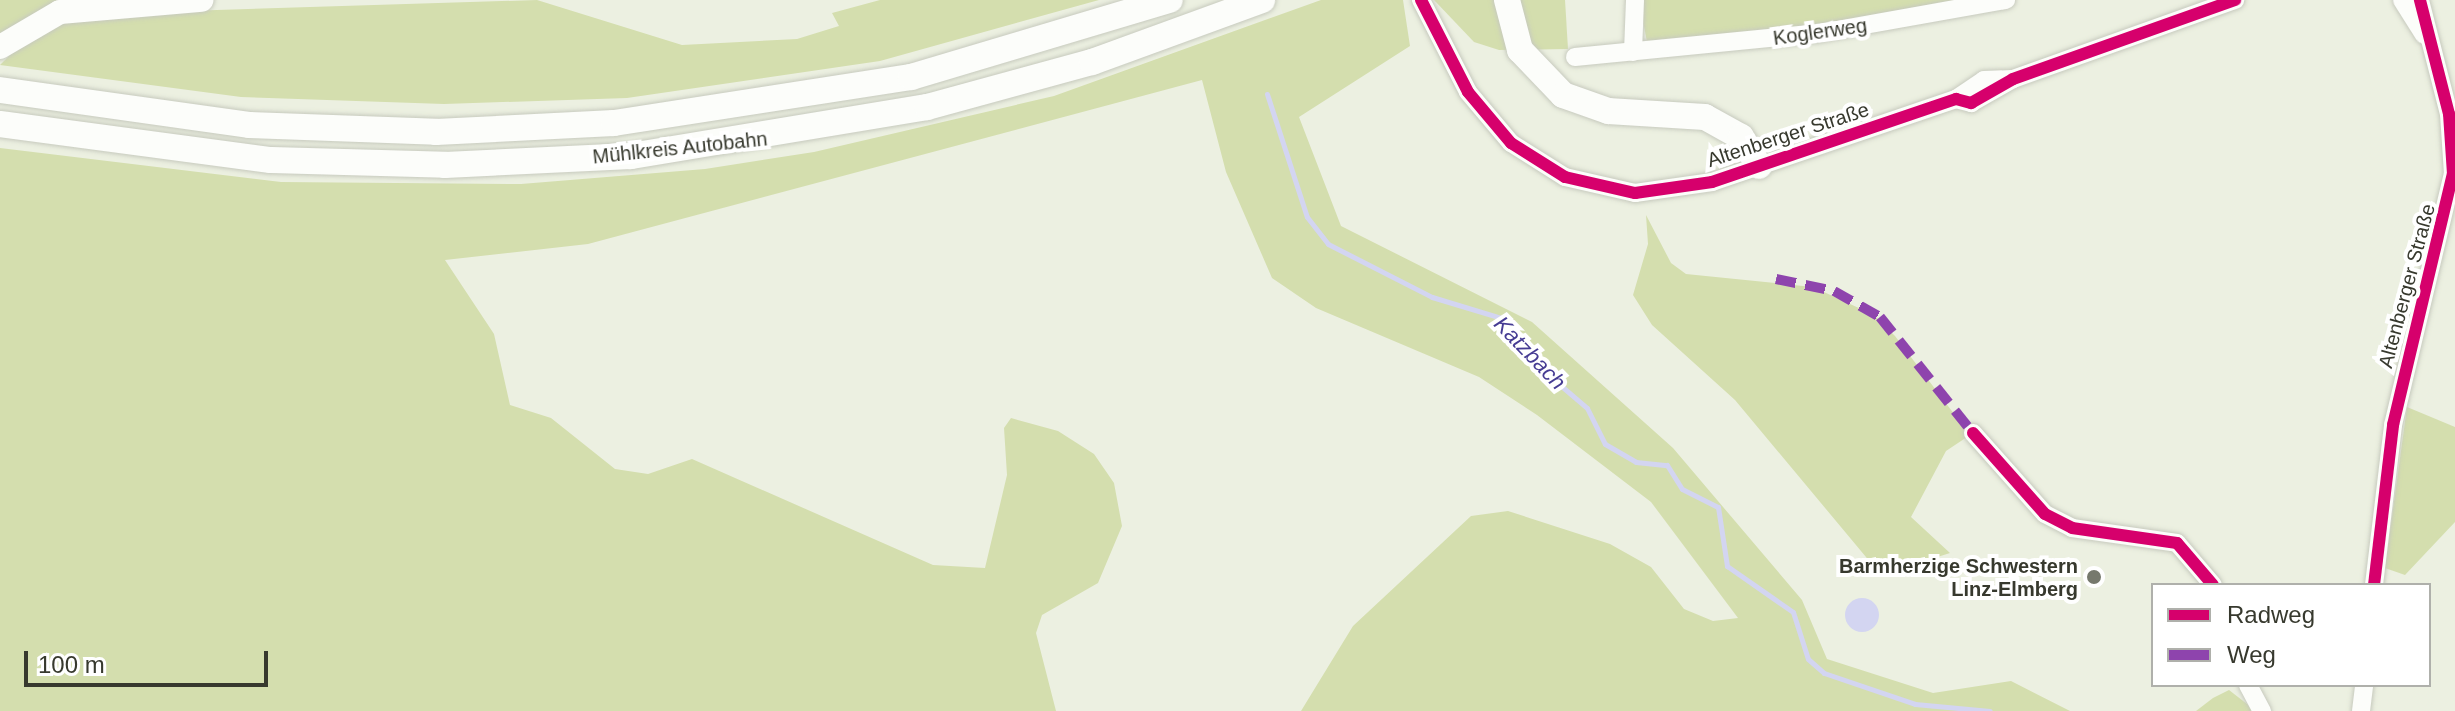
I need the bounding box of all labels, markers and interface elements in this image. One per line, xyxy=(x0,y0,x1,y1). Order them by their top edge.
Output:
street label: Koglerweg xyxy=(1772,14,1868,50)
street label: Altenberger Straße xyxy=(1704,97,1872,173)
street label: Mühlkreis Autobahn xyxy=(591,127,769,169)
street label: Altenberger Straße xyxy=(2374,201,2440,371)
water label: Katzbach xyxy=(1489,311,1571,395)
place label: Barmherzige Schwestern Linz-Elmberg xyxy=(1839,554,2078,601)
marker: Barmherzige Schwestern Linz-Elmberg xyxy=(2085,568,2103,586)
legend xyxy=(2151,583,2431,687)
text: Radweg xyxy=(2227,601,2315,628)
scale bar xyxy=(28,635,272,685)
text: Weg xyxy=(2227,641,2276,668)
text: 100 m xyxy=(38,651,105,678)

